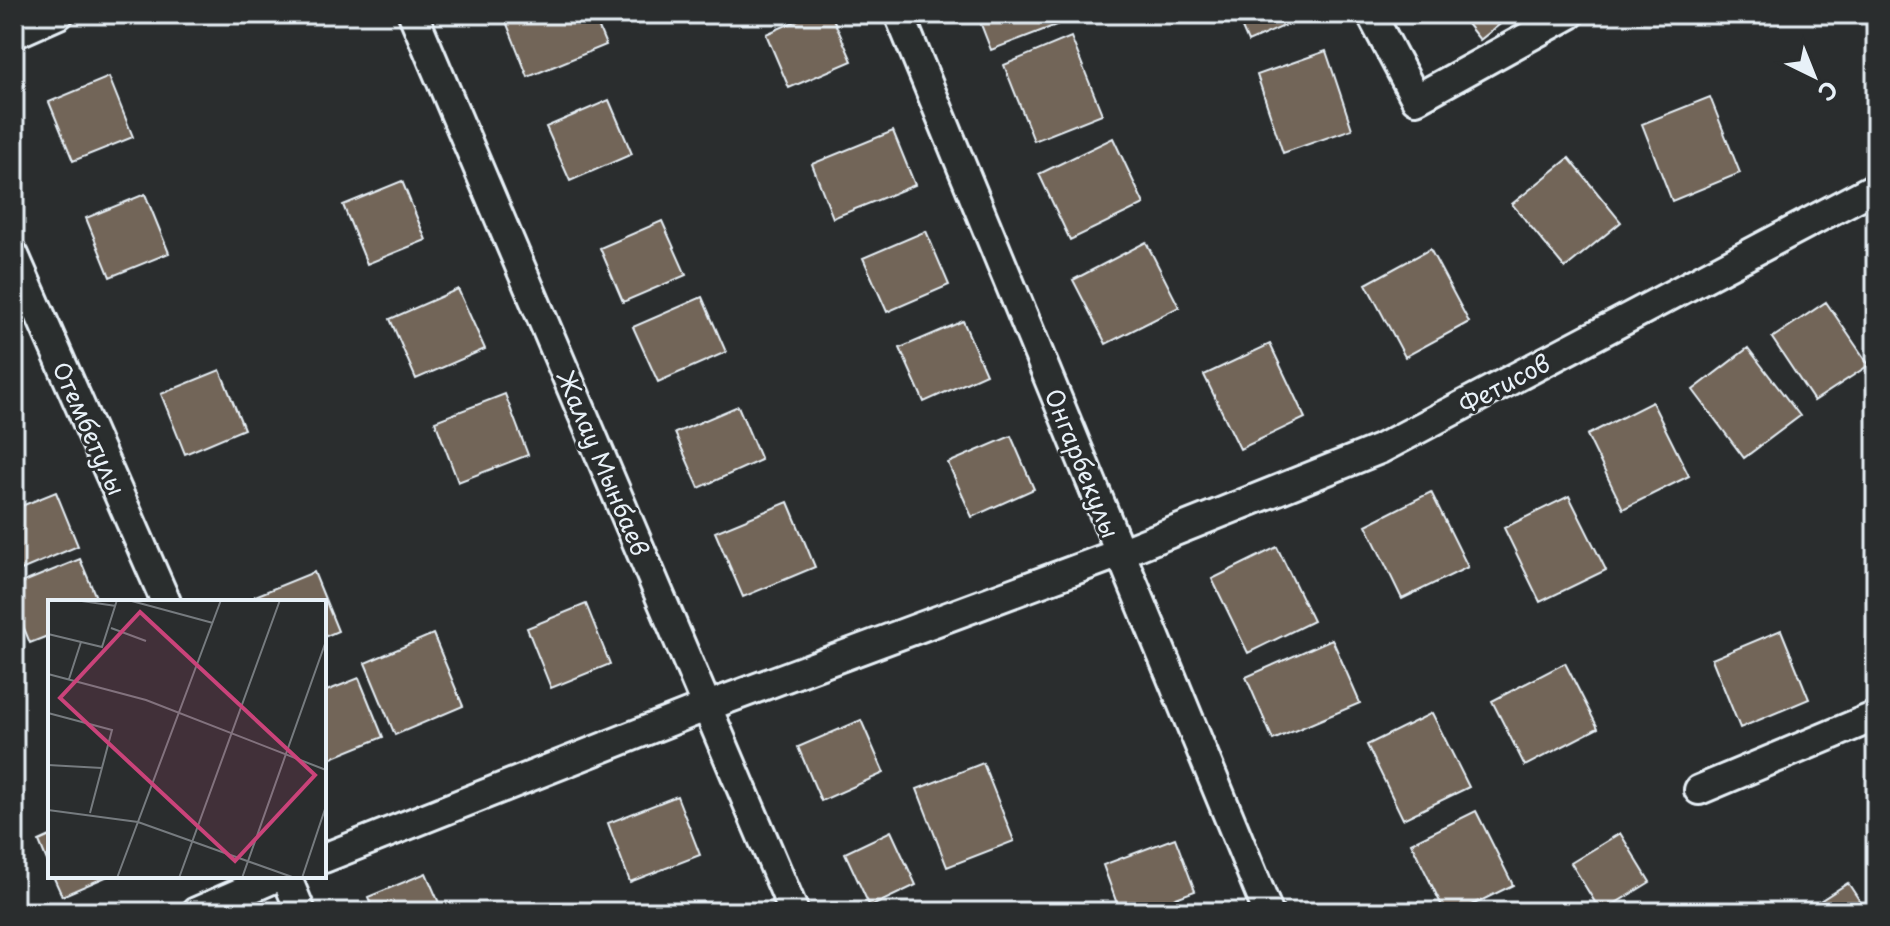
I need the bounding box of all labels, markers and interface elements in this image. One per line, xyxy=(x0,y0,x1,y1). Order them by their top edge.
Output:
north arrow xyxy=(1774,36,1854,116)
text: С xyxy=(1811,74,1846,109)
street label: Фетисов xyxy=(1452,344,1556,422)
street label: Отембетулы xyxy=(44,355,136,501)
street label: Жалау Мынбаев xyxy=(548,364,659,561)
street label: Онгарбекулы xyxy=(1037,383,1129,543)
inset map xyxy=(48,600,326,878)

